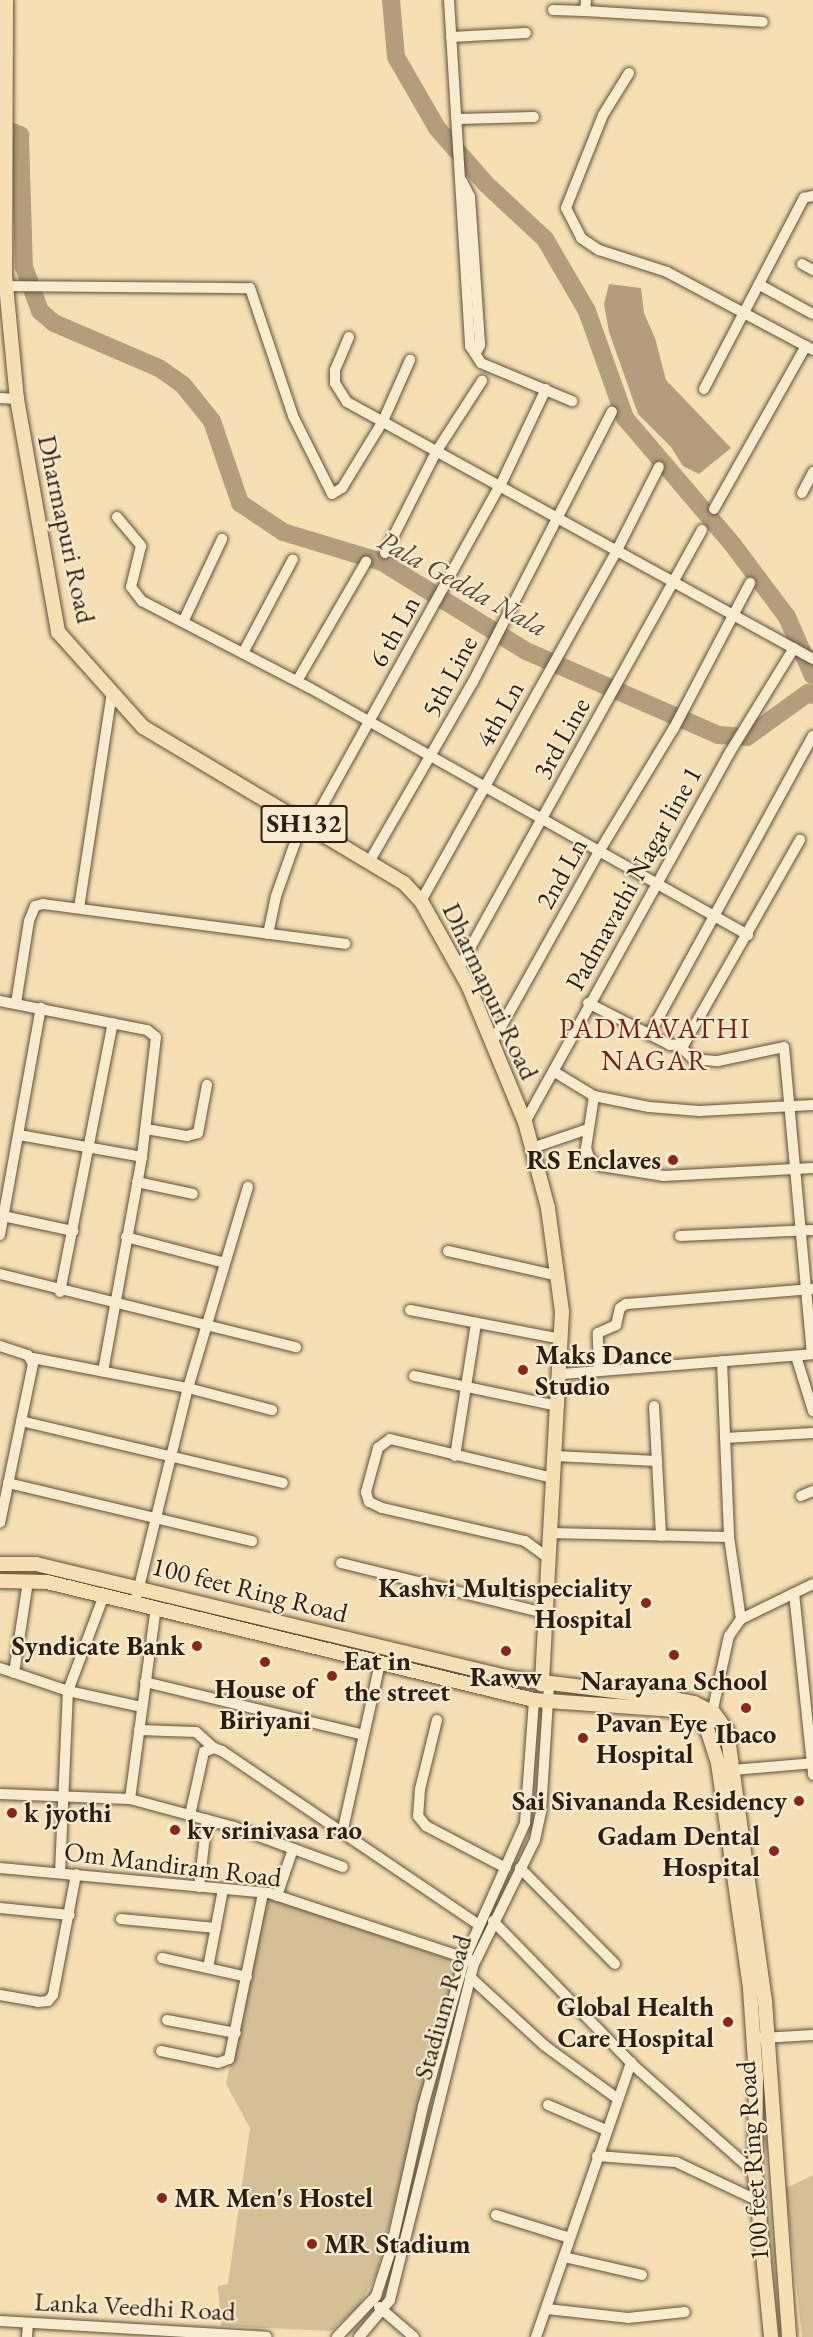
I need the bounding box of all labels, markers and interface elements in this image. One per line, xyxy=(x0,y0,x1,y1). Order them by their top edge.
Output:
street label: Dharmapuri Road xyxy=(31,432,103,626)
water label: Pala Gedda Nala xyxy=(372,523,554,643)
street label: 6 th Ln xyxy=(361,590,427,672)
street label: 5th Line xyxy=(414,630,484,722)
street label: 4th Ln xyxy=(468,675,530,753)
street label: 3rd Line xyxy=(525,692,597,784)
street label: Padmavathi Nagar line 1 xyxy=(558,760,708,996)
road number: SH132 xyxy=(260,801,348,847)
street label: 2nd Ln xyxy=(528,832,594,914)
street label: Dharmapuri Road xyxy=(436,897,546,1085)
district label: PADMAVATHI NAGAR xyxy=(559,1011,751,1077)
place label: RS Enclaves xyxy=(527,1144,661,1176)
marker: RS Enclaves xyxy=(666,1153,680,1167)
place label: Maks Dance Studio xyxy=(535,1338,672,1401)
marker: Maks Dance Studio xyxy=(516,1363,530,1377)
street label: 100 feet Ring Road xyxy=(149,1549,351,1629)
place label: Kashvi Multispeciality Hospital xyxy=(378,1571,632,1634)
marker: Kashvi Multispeciality Hospital xyxy=(637,1594,655,1612)
place label: Syndicate Bank xyxy=(11,1630,185,1662)
marker: Syndicate Bank xyxy=(190,1639,204,1653)
place label: Eat in the street xyxy=(344,1644,450,1707)
marker: Raww xyxy=(499,1644,513,1658)
marker: Narayana School xyxy=(667,1648,681,1662)
marker: House of Biriyani xyxy=(258,1655,272,1669)
place label: Raww xyxy=(470,1661,542,1693)
place label: Narayana School xyxy=(580,1665,768,1697)
marker: Eat in the street xyxy=(325,1669,339,1683)
place label: House of Biriyani xyxy=(215,1672,315,1735)
marker: Ibaco xyxy=(739,1701,753,1715)
place label: Pavan Eye Hospital xyxy=(596,1706,707,1769)
place label: Ibaco xyxy=(716,1718,776,1750)
marker: Pavan Eye Hospital xyxy=(574,1729,592,1747)
place label: Sai Sivananda Residency xyxy=(512,1785,787,1817)
marker: Sai Sivananda Residency xyxy=(792,1794,806,1808)
place label: k jyothi xyxy=(24,1797,111,1829)
marker: k jyothi xyxy=(5,1806,19,1820)
place label: kv srinivasa rao xyxy=(187,1814,362,1846)
place label: Gadam Dental Hospital xyxy=(597,1819,760,1882)
marker: kv srinivasa rao xyxy=(168,1823,182,1837)
street label: Om Mandiram Road xyxy=(62,1835,284,1893)
marker: Gadam Dental Hospital xyxy=(765,1842,783,1860)
street label: Stadium Road xyxy=(406,1931,478,2083)
place label: Global Health Care Hospital xyxy=(557,1990,714,2053)
marker: Global Health Care Hospital xyxy=(719,2013,737,2031)
street label: 100 feet Ring Road xyxy=(729,2060,775,2262)
place label: MR Men's Hostel xyxy=(174,2182,373,2214)
marker: MR Men's Hostel xyxy=(155,2191,169,2205)
place label: MR Stadium xyxy=(324,2228,471,2260)
marker: MR Stadium xyxy=(305,2237,319,2251)
street label: Lanka Veedhi Road xyxy=(33,2285,237,2327)

